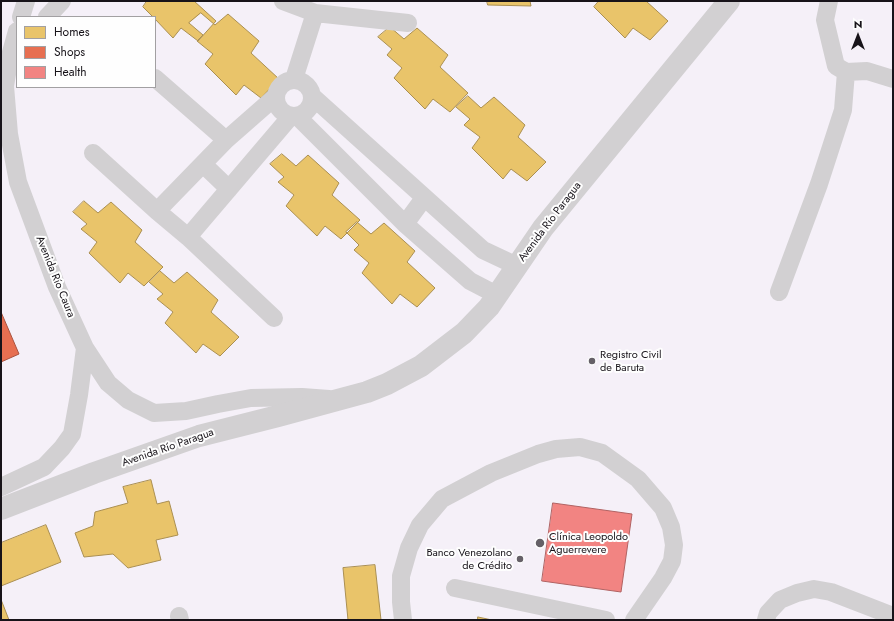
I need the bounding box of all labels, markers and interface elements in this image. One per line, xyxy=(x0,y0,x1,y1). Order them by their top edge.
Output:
legend xyxy=(16,16,156,88)
north arrow xyxy=(838,16,878,56)
text: N xyxy=(854,16,862,32)
text: Homes xyxy=(54,23,90,41)
text: Shops xyxy=(54,43,85,61)
text: Health xyxy=(54,63,86,81)
street label: Avenida Río Paragua xyxy=(516,180,584,264)
street label: Avenida Río Caura xyxy=(33,234,77,320)
place label: Registro Civil de Baruta xyxy=(600,348,662,374)
marker: Registro Civil de Baruta xyxy=(587,356,597,366)
street label: Avenida Río Paragua xyxy=(120,426,216,470)
place label: Clínica Leopoldo Aguerrevere xyxy=(549,530,628,556)
marker: Clínica Leopoldo Aguerrevere xyxy=(534,537,546,549)
place label: Banco Venezolano de Crédito xyxy=(426,546,512,572)
marker: Banco Venezolano de Crédito xyxy=(515,554,525,564)

